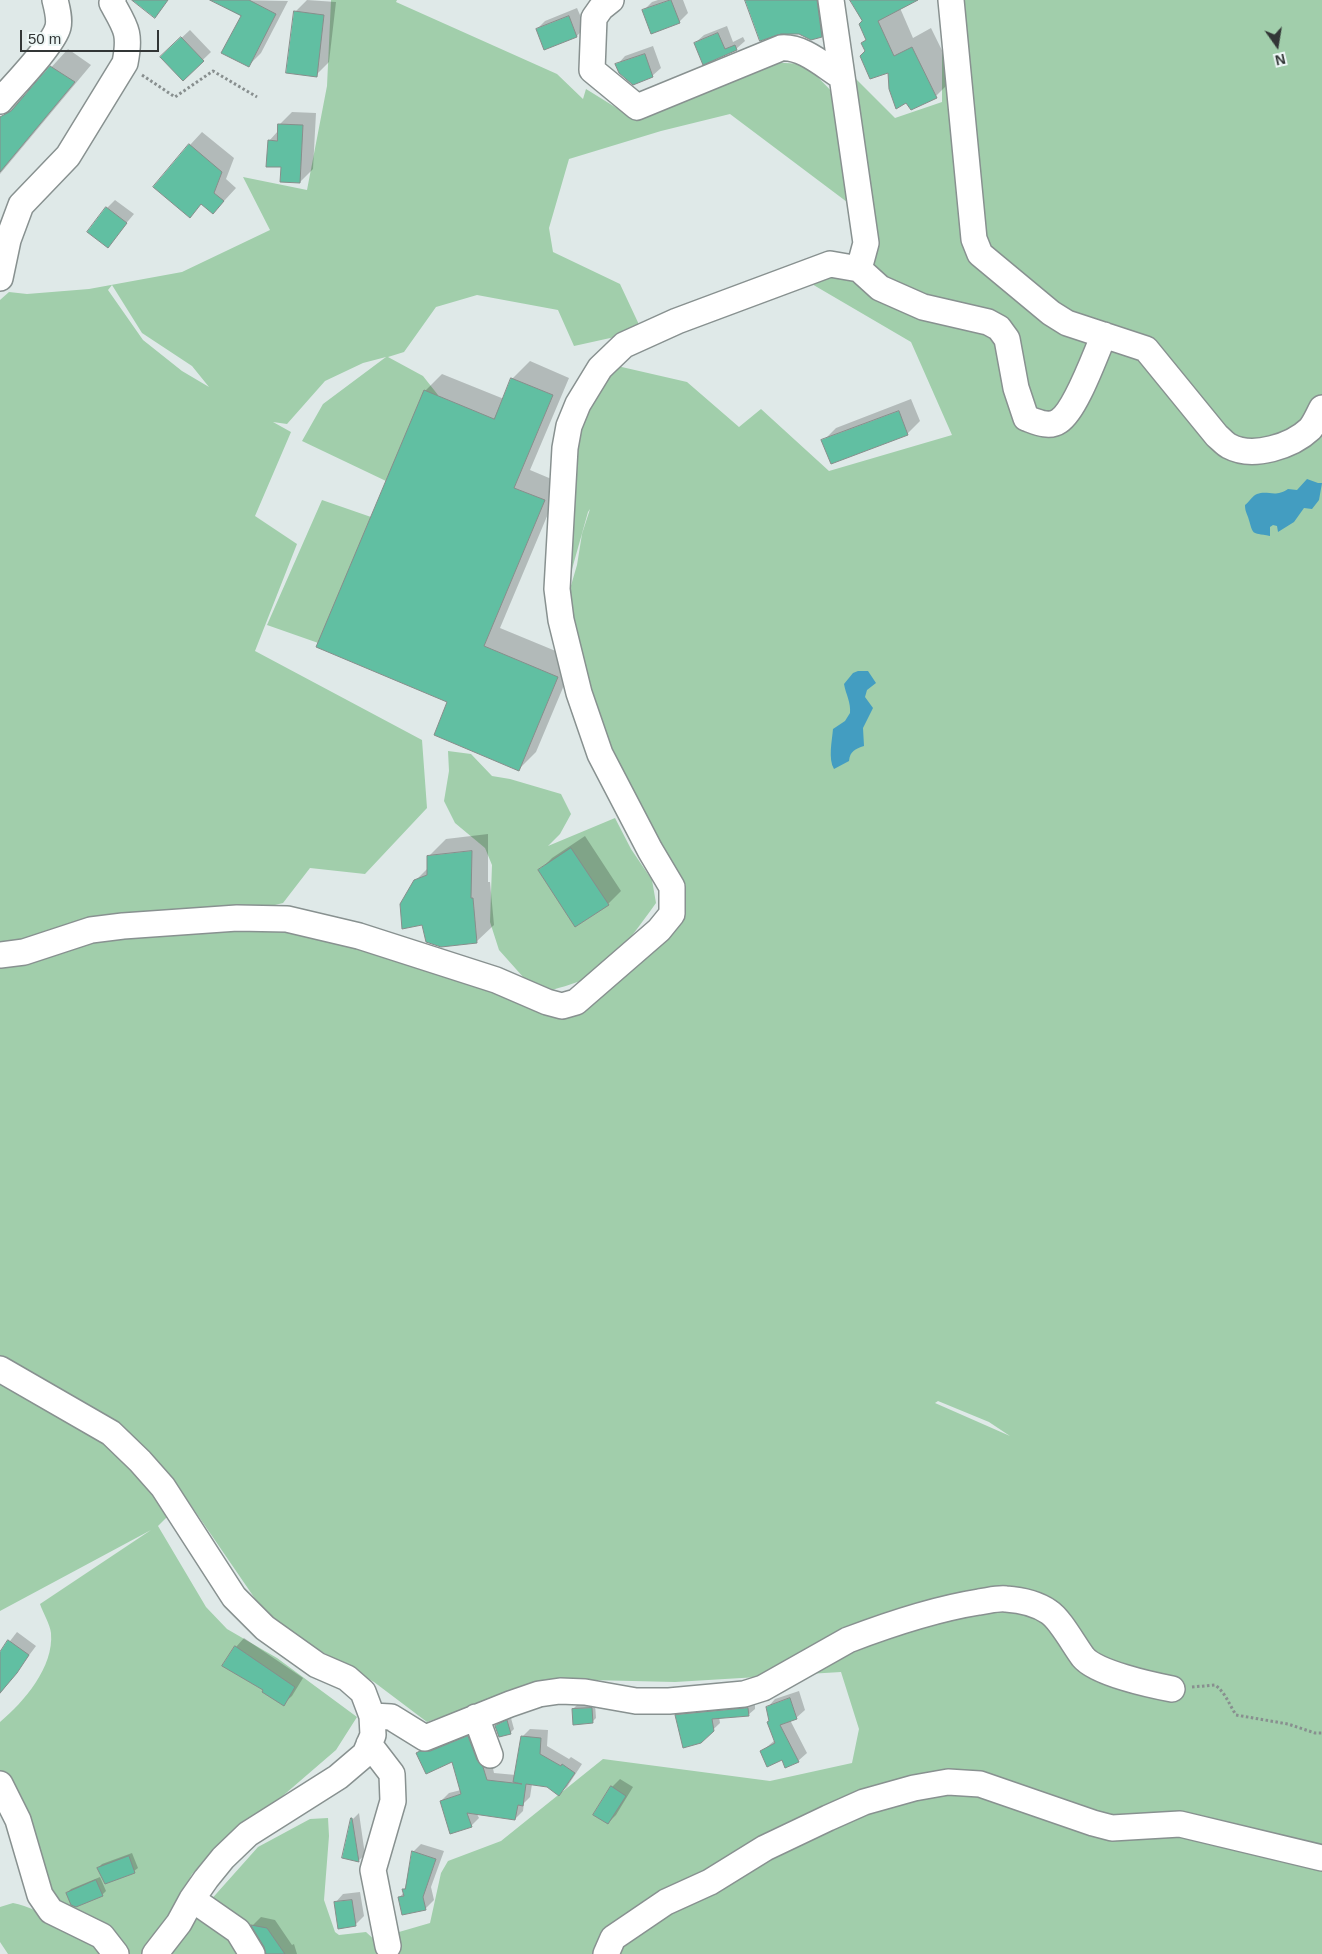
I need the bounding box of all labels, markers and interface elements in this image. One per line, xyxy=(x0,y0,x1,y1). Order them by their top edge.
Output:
scale bar xyxy=(22,20,161,52)
north arrow xyxy=(1252,20,1302,70)
text: 50 m xyxy=(28,30,61,47)
text: N xyxy=(1274,51,1287,69)

